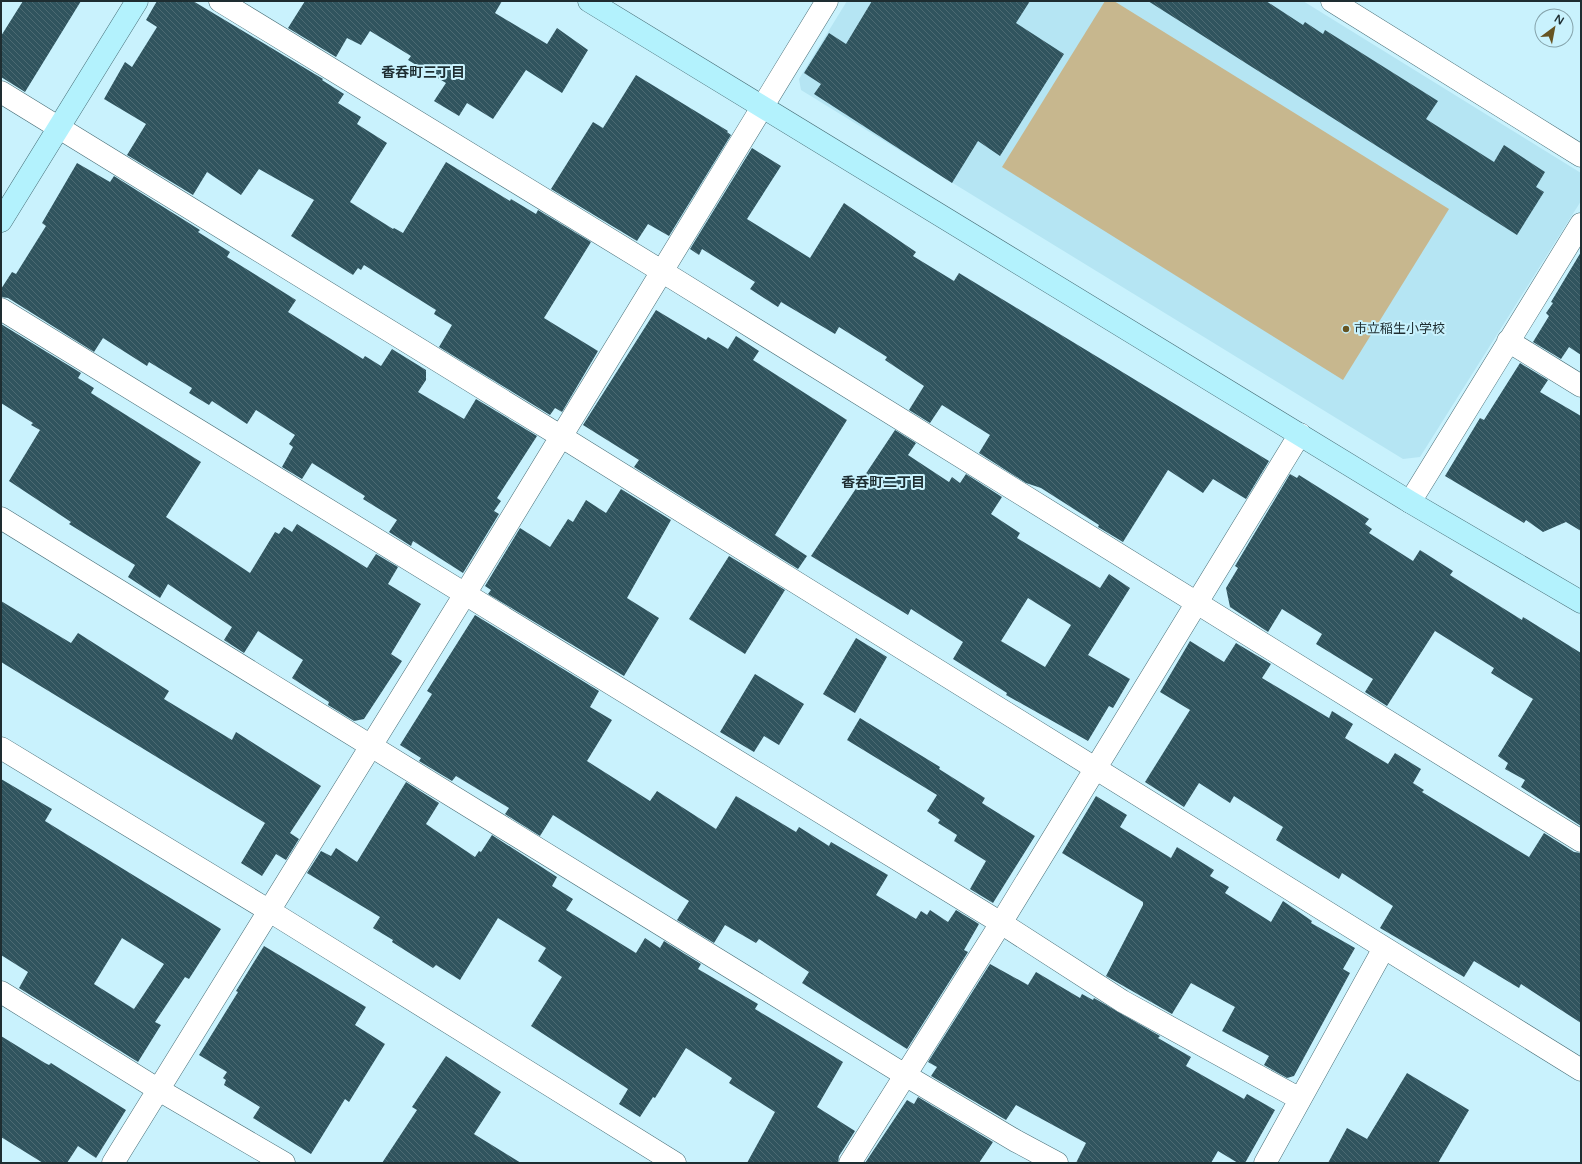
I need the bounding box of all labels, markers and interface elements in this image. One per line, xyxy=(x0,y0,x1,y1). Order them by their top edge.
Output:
north arrow xyxy=(1534,8,1574,48)
text: N xyxy=(1552,12,1566,28)
district label: 香呑町三丁目 xyxy=(381,64,465,81)
place label: 市立稲生小学校 xyxy=(1354,321,1445,337)
marker: 市立稲生小学校 xyxy=(1341,324,1351,334)
district label: 香呑町二丁目 xyxy=(841,474,925,491)

